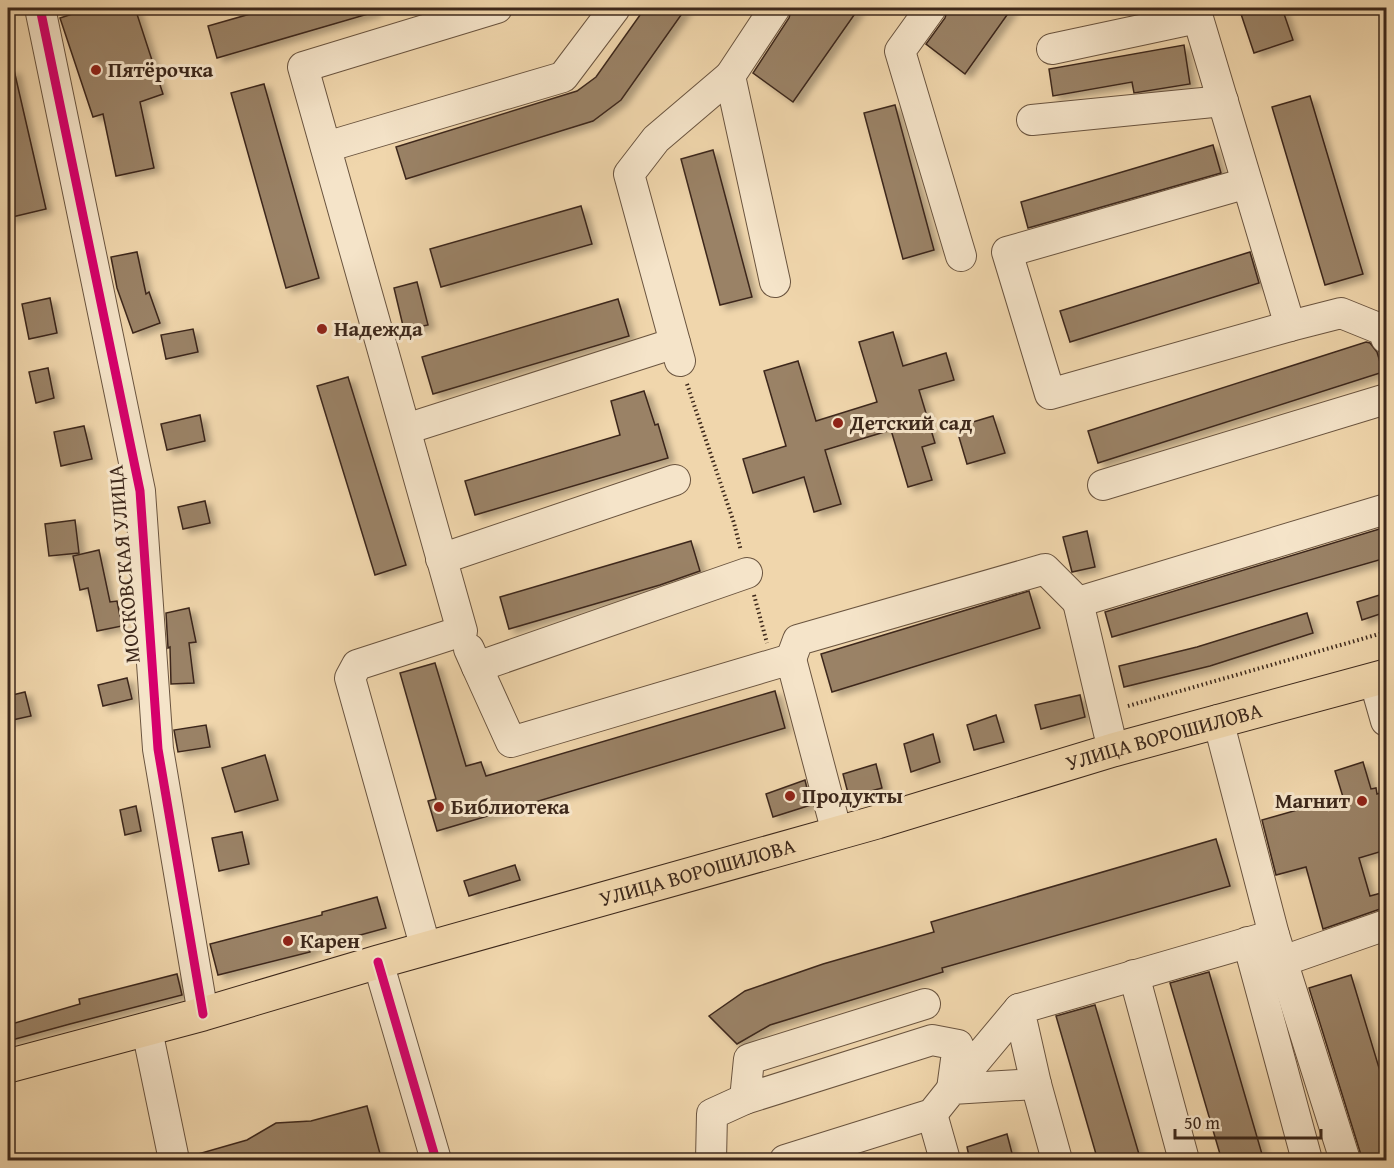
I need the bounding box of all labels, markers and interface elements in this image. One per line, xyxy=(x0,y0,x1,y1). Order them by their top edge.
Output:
place label: Пятёрочка xyxy=(108,54,214,85)
marker: Пятёрочка xyxy=(89,63,103,77)
place label: Надежда xyxy=(334,313,423,344)
marker: Надежда xyxy=(315,322,329,336)
place label: Детский сад xyxy=(849,407,972,438)
marker: Детский сад xyxy=(831,416,845,430)
street label: МОСКОВСКАЯ УЛИЦА xyxy=(99,463,148,664)
street label: УЛИЦА ВОРОШИЛОВА xyxy=(1062,694,1266,779)
place label: Продукты xyxy=(802,780,903,811)
place label: Магнит xyxy=(1275,785,1351,816)
marker: Продукты xyxy=(783,789,797,803)
place label: Библиотека xyxy=(451,791,570,822)
marker: Магнит xyxy=(1355,794,1369,808)
marker: Библиотека xyxy=(432,800,446,814)
street label: УЛИЦА ВОРОШИЛОВА xyxy=(596,830,799,914)
place label: Карен xyxy=(300,925,360,956)
marker: Карен xyxy=(281,934,295,948)
scale bar xyxy=(1175,1102,1320,1140)
text: 50 m xyxy=(1184,1109,1220,1136)

